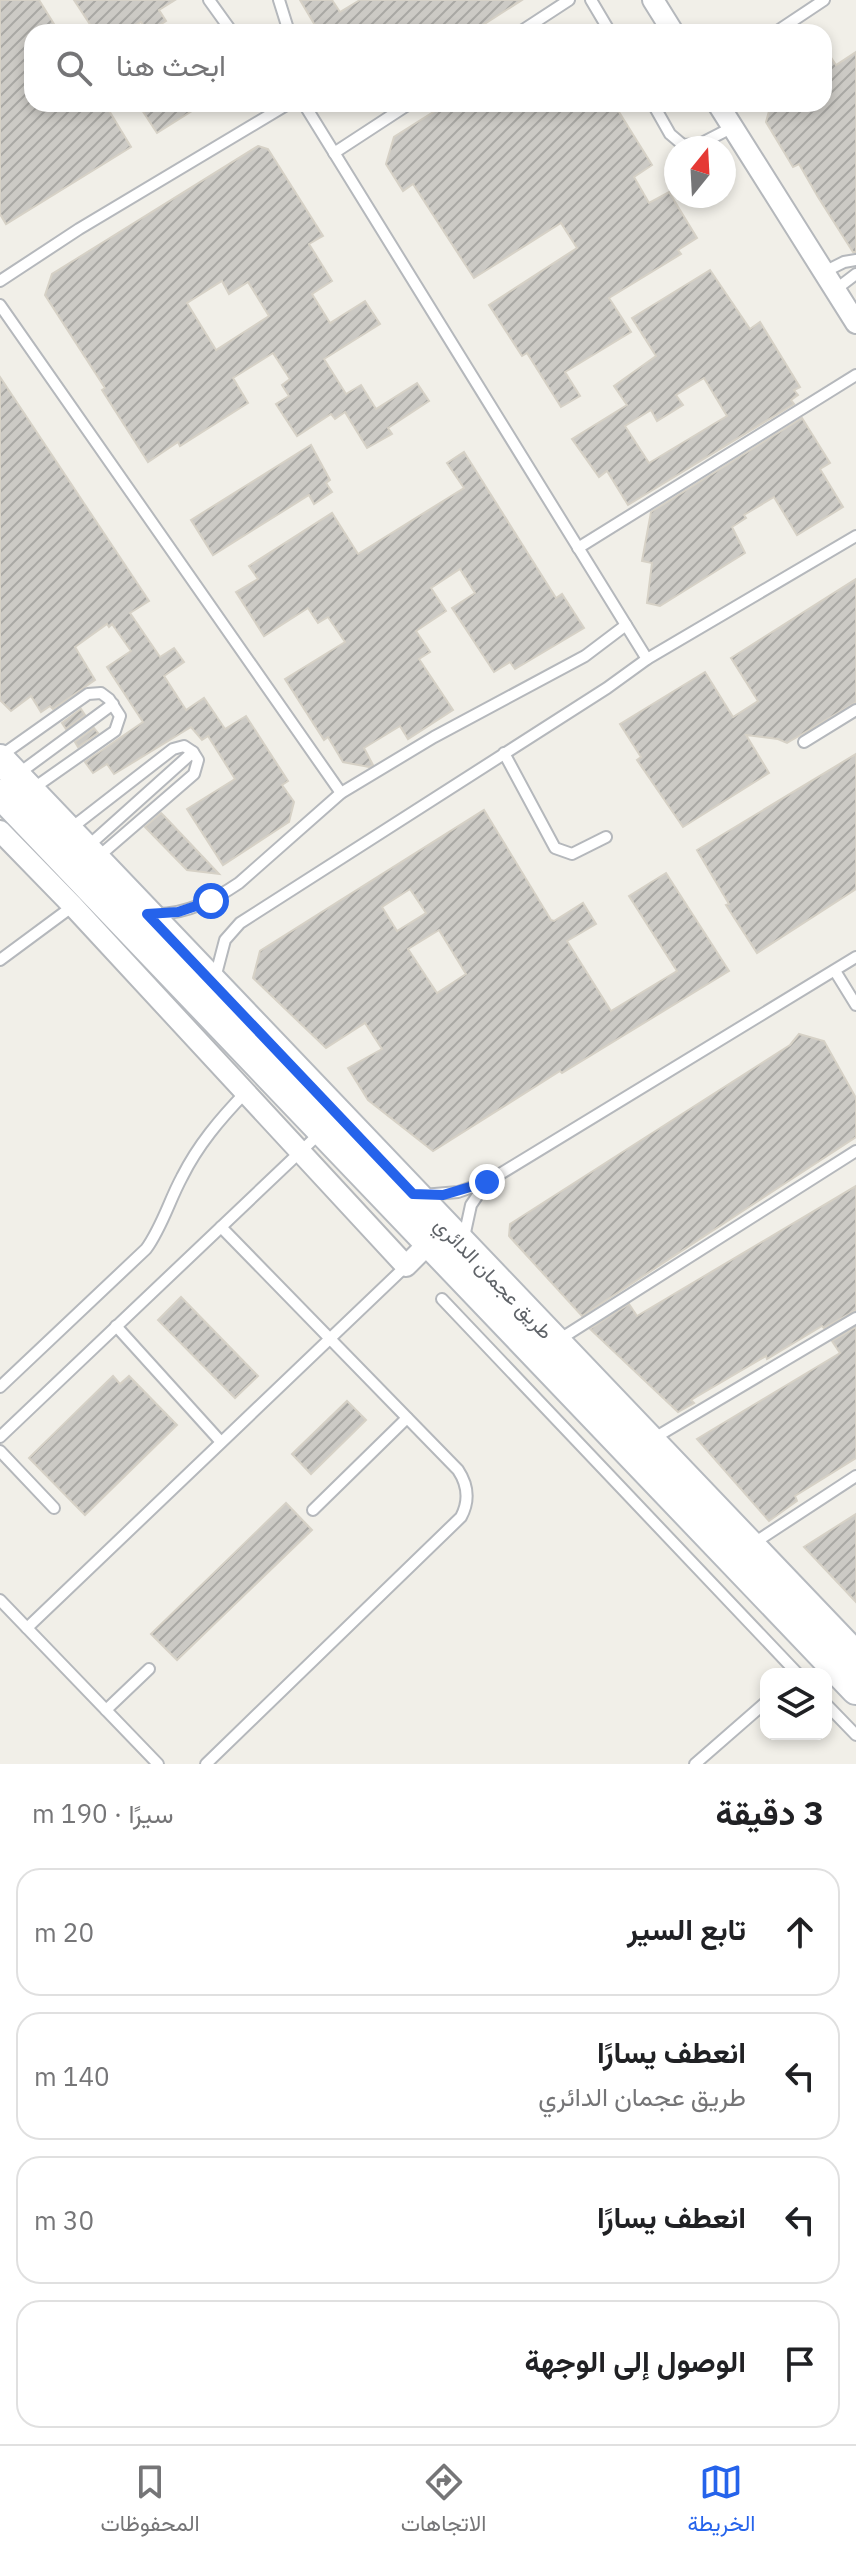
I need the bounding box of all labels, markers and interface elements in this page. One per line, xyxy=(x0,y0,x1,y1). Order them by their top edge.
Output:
search box xyxy=(24,24,832,112)
text: ابحث هنا xyxy=(116,45,226,84)
icon: search xyxy=(52,46,96,90)
north arrow xyxy=(664,136,736,208)
route start xyxy=(193,883,229,919)
route end xyxy=(469,1164,505,1200)
street label: طريق عجمان الدائري xyxy=(426,1211,559,1348)
map controls xyxy=(760,1668,832,1740)
button: layers xyxy=(760,1668,832,1740)
text: 3 دقيقة xyxy=(715,1790,824,1834)
text: سيرًا · 190 m xyxy=(32,1796,174,1830)
text: تابع السير xyxy=(627,1909,746,1948)
icon: ahead xyxy=(778,1910,822,1954)
text: 20 m xyxy=(34,1915,94,1949)
text: انعطف يسارًا xyxy=(597,2032,746,2071)
icon: left xyxy=(778,2054,822,2098)
text: 140 m xyxy=(34,2059,110,2093)
text: طريق عجمان الدائري xyxy=(538,2079,746,2113)
text: انعطف يسارًا xyxy=(597,2197,746,2236)
icon: left xyxy=(778,2198,822,2242)
text: 30 m xyxy=(34,2203,94,2237)
text: الوصول إلى الوجهة xyxy=(524,2341,746,2380)
icon: arrive xyxy=(778,2342,822,2386)
tab: المحفوظات xyxy=(101,2460,200,2543)
tab: الاتجاهات xyxy=(401,2460,486,2543)
tab: الخريطة xyxy=(687,2460,755,2543)

